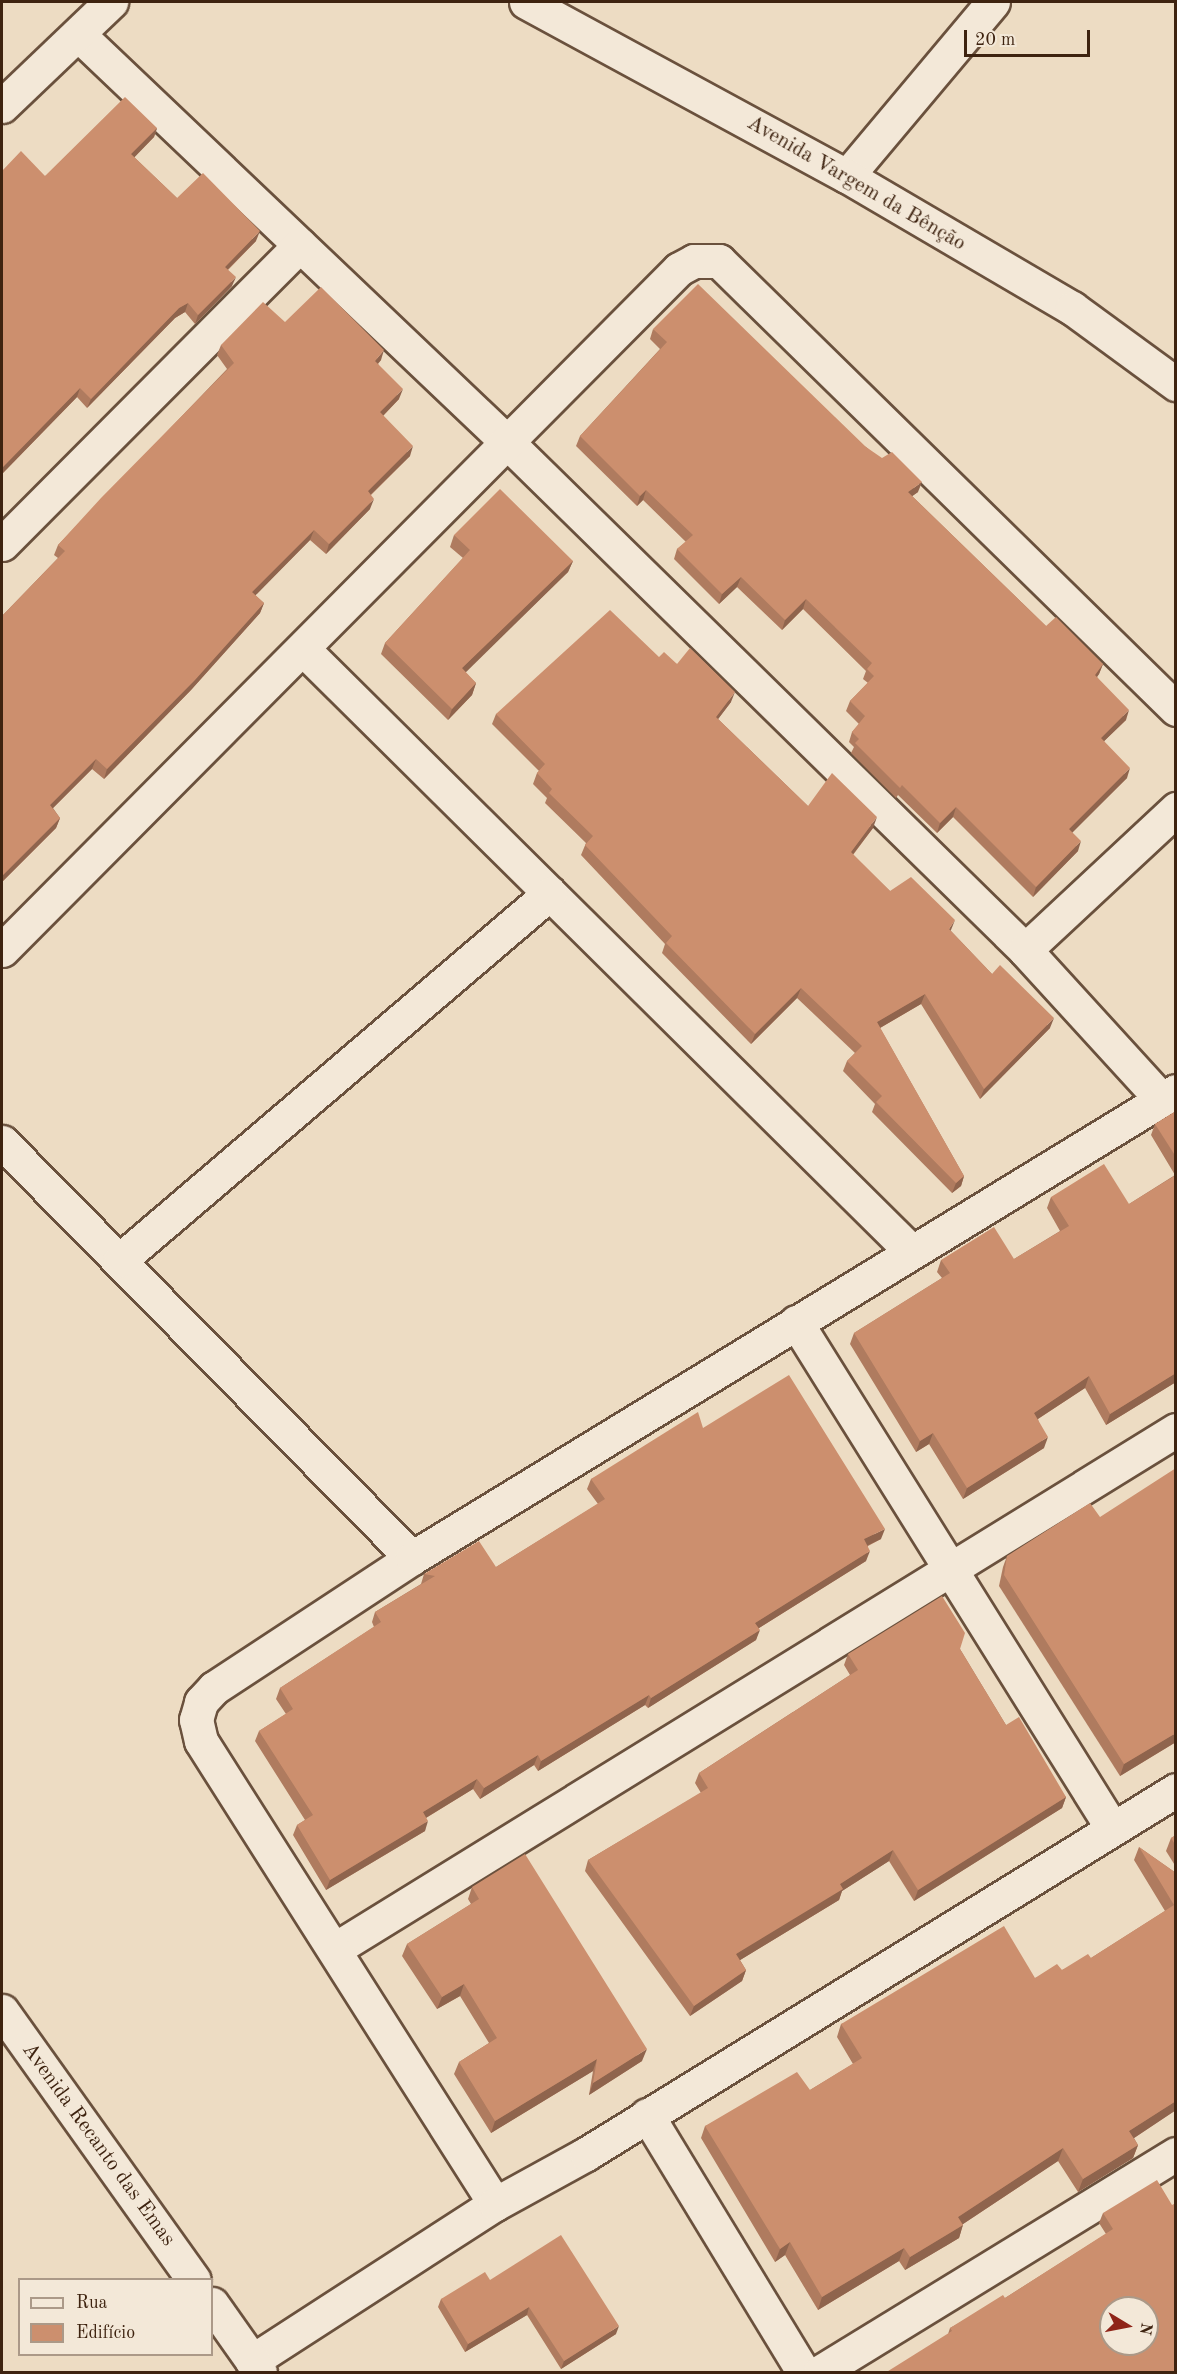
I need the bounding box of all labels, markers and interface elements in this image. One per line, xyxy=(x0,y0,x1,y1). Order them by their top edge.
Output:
scale bar xyxy=(967,18,1093,56)
text: 20 m xyxy=(975,31,1015,49)
street label: Avenida Vargem da Bênção xyxy=(742,111,970,257)
street label: Avenida Recanto das Emas xyxy=(16,2039,180,2251)
legend xyxy=(18,2278,213,2356)
text: Rua xyxy=(76,2294,107,2312)
north arrow xyxy=(1099,2296,1159,2356)
text: N xyxy=(1136,2321,1154,2336)
text: Edifício xyxy=(76,2324,135,2342)

